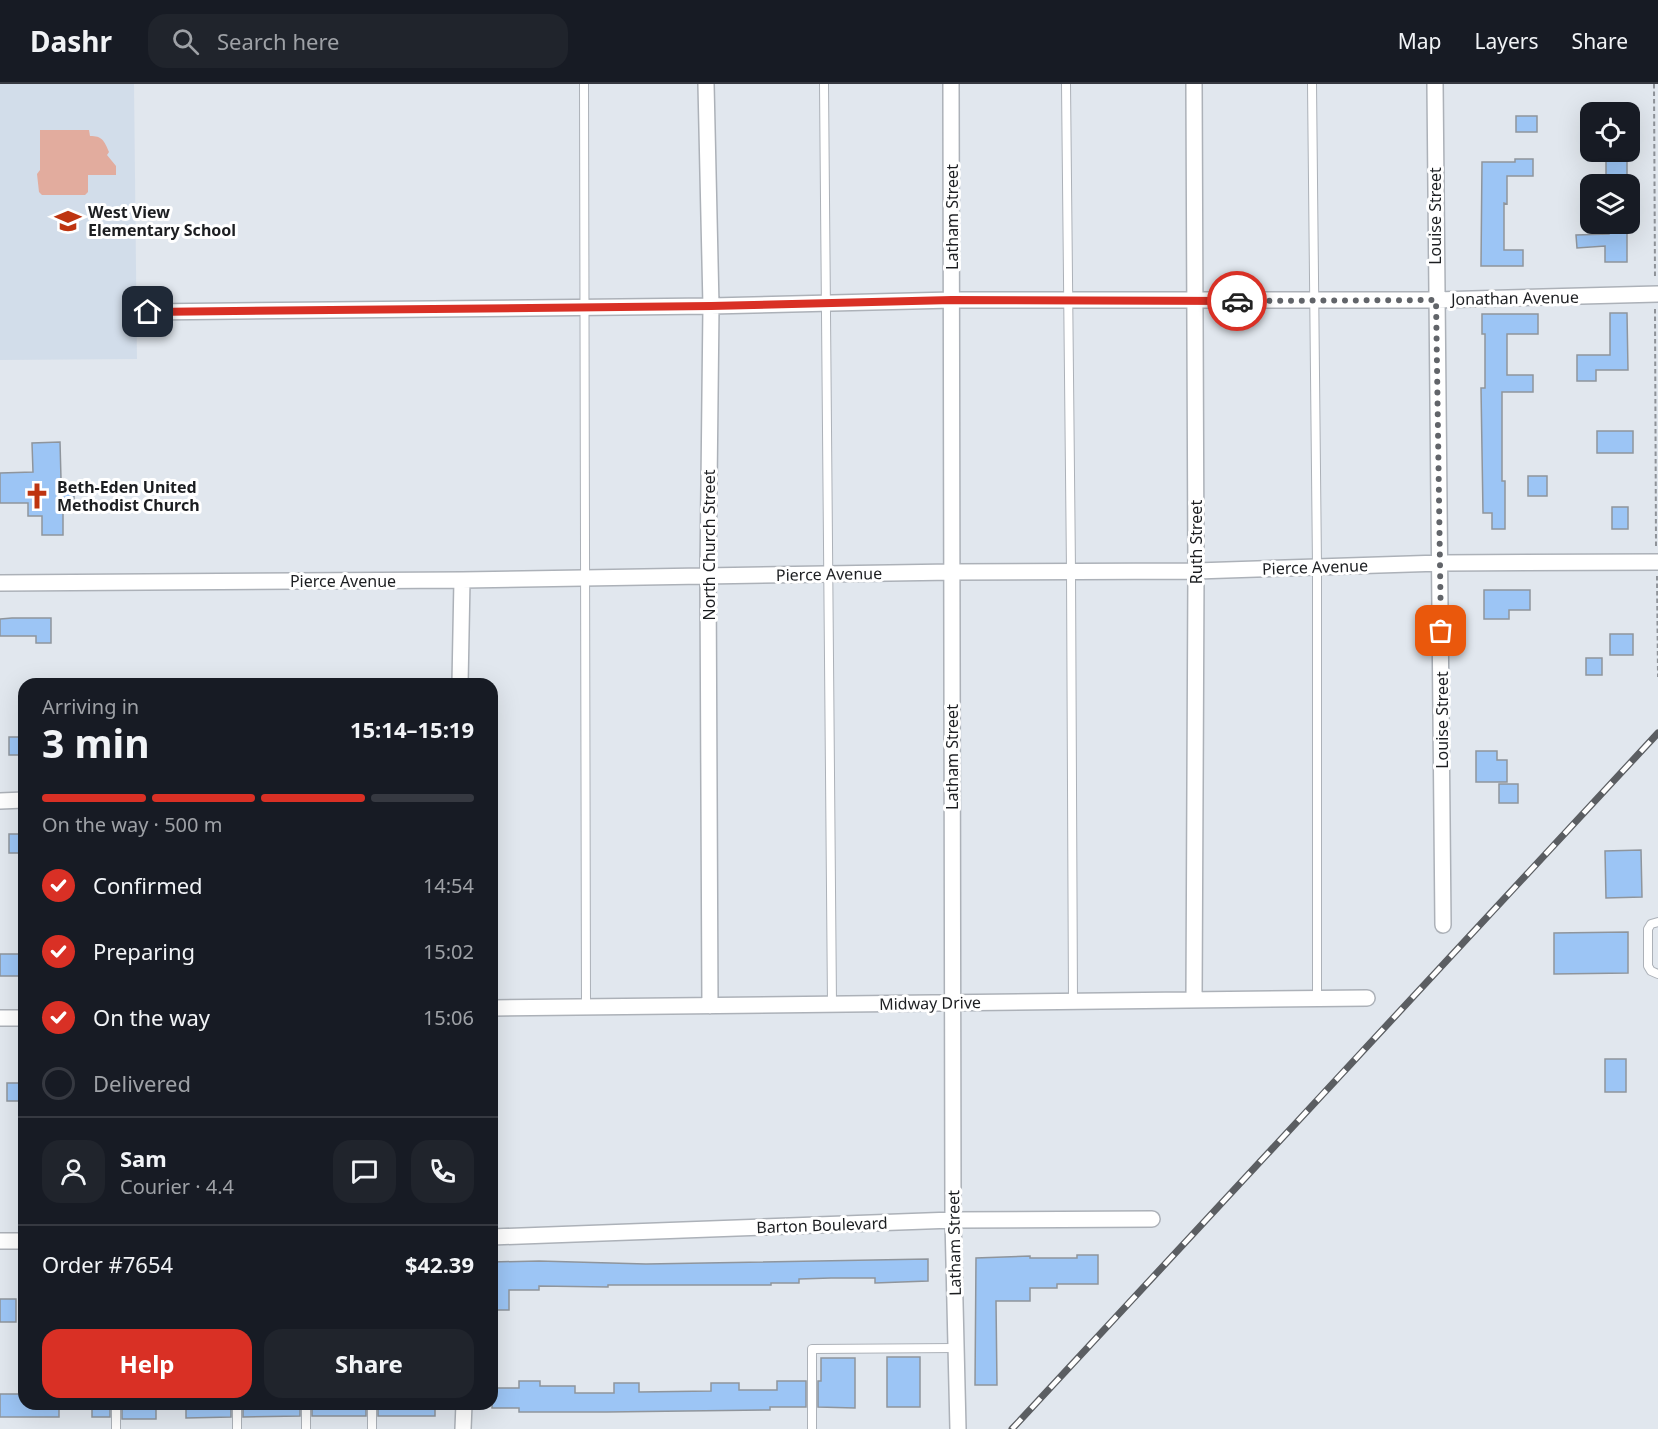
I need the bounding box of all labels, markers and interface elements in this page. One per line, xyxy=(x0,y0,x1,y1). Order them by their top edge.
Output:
search box xyxy=(148,14,568,68)
text: Dashr xyxy=(30,22,112,60)
icon: search xyxy=(169,25,202,58)
text: Search here xyxy=(217,26,339,56)
text: Map xyxy=(1398,27,1442,55)
text: Layers xyxy=(1475,27,1539,55)
text: Share xyxy=(1572,27,1628,55)
map controls xyxy=(1580,102,1640,234)
button: locate xyxy=(1580,102,1640,162)
street label: Latham Street xyxy=(941,164,963,270)
street label: Louise Street xyxy=(1424,167,1446,265)
button: layers xyxy=(1580,174,1640,234)
place label: West View Elementary School xyxy=(88,201,236,241)
school or university icon: West View Elementary School xyxy=(53,206,83,236)
courier xyxy=(1207,271,1267,331)
icon: car xyxy=(1221,285,1254,318)
pin xyxy=(122,286,173,337)
street label: Jonathan Avenue xyxy=(1449,286,1579,310)
icon: home xyxy=(131,295,164,328)
street label: North Church Street xyxy=(698,469,720,620)
place label: Beth-Eden United Methodist Church xyxy=(57,476,200,516)
church icon: Beth-Eden United Methodist Church xyxy=(22,481,52,511)
street label: Ruth Street xyxy=(1185,500,1207,584)
street label: Pierce Avenue xyxy=(1262,554,1368,580)
street label: Pierce Avenue xyxy=(776,562,882,586)
street label: Pierce Avenue xyxy=(290,570,396,592)
pin xyxy=(1415,605,1466,656)
icon: bag xyxy=(1424,614,1457,647)
street label: Louise Street xyxy=(1431,671,1453,769)
text: Arriving in xyxy=(42,693,139,720)
street label: Latham Street xyxy=(941,704,963,810)
text: 15:14–15:19 xyxy=(350,714,474,744)
text: 3 min xyxy=(42,716,149,769)
text: On the way · 500 m xyxy=(42,811,222,838)
icon: check xyxy=(42,869,75,902)
text: Confirmed xyxy=(93,870,203,900)
text: 14:54 xyxy=(423,872,474,899)
icon: check xyxy=(42,935,75,968)
text: Preparing xyxy=(93,936,195,966)
text: 15:02 xyxy=(423,938,474,965)
street label: Midway Drive xyxy=(879,991,981,1015)
icon: check xyxy=(42,1001,75,1034)
text: On the way xyxy=(93,1002,210,1032)
text: 15:06 xyxy=(423,1004,474,1031)
text: Delivered xyxy=(93,1068,191,1098)
button: person xyxy=(42,1140,105,1203)
button: chat xyxy=(333,1140,396,1203)
button: phone xyxy=(411,1140,474,1203)
text: Sam xyxy=(120,1143,167,1173)
text: Courier · 4.4 xyxy=(120,1173,234,1200)
street label: Latham Street xyxy=(942,1190,966,1296)
street label: Barton Boulevard xyxy=(756,1212,888,1238)
text: Order #7654 xyxy=(42,1249,173,1279)
text: $42.39 xyxy=(405,1249,474,1279)
button: Help xyxy=(42,1329,252,1398)
button: Share xyxy=(264,1329,474,1398)

